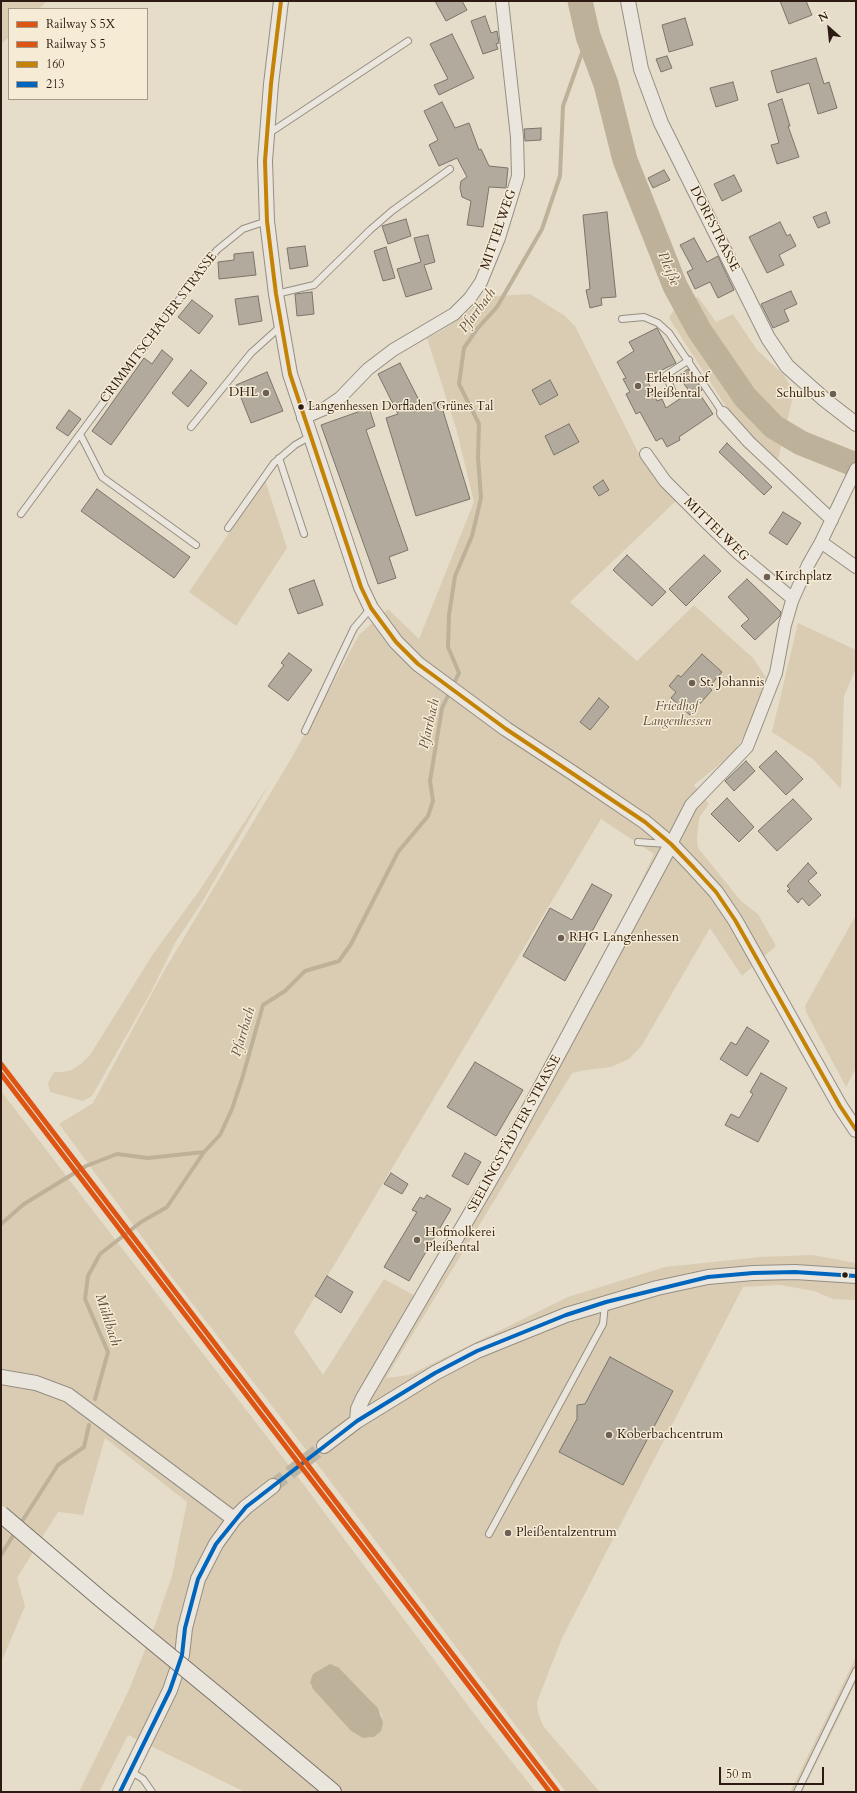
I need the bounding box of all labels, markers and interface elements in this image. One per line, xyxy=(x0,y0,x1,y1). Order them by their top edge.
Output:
legend xyxy=(8,8,148,100)
north arrow xyxy=(809,8,849,48)
text: N xyxy=(816,8,831,26)
text: Railway S 5X xyxy=(46,16,115,32)
text: Railway S 5 xyxy=(46,36,106,52)
text: 160 xyxy=(46,56,64,72)
text: 213 xyxy=(46,76,64,92)
street label: DORFSTRASSE xyxy=(686,184,742,274)
street label: MITTELWEG xyxy=(478,188,520,272)
street label: CRIMMITSCHAUER STRASSE xyxy=(97,249,221,407)
water label: Pleiße xyxy=(653,249,683,289)
water label: Pfarrbach xyxy=(456,286,500,336)
place label: Erlebnishof Pleißental xyxy=(646,371,708,402)
marker: Erlebnishof Pleißental xyxy=(633,381,643,391)
place label: DHL xyxy=(229,385,258,401)
place label: Schulbus xyxy=(777,386,825,402)
marker: DHL xyxy=(261,388,271,398)
marker: Schulbus xyxy=(828,389,838,399)
place label: Langenhessen Dorfladen Grünes Tal xyxy=(308,400,493,414)
marker: Langenhessen Dorfladen Grünes Tal xyxy=(296,402,306,412)
street label: MITTELWEG xyxy=(680,495,752,565)
place label: Kirchplatz xyxy=(775,569,832,585)
marker: Kirchplatz xyxy=(762,572,772,582)
place label: St. Johannis xyxy=(700,675,764,691)
marker: St. Johannis xyxy=(687,678,697,688)
water label: Pfarrbach xyxy=(416,697,444,751)
park label: Friedhof Langenhessen xyxy=(643,699,711,730)
place label: RHG Langenhessen xyxy=(569,930,679,946)
marker: RHG Langenhessen xyxy=(556,933,566,943)
water label: Pfarrbach xyxy=(229,1005,259,1059)
street label: SEELINGSTÄDTER STRASSE xyxy=(465,1053,565,1215)
place label: Hofmolkerei Pleißental xyxy=(425,1225,495,1256)
marker: Hofmolkerei Pleißental xyxy=(412,1235,422,1245)
unlabelled marker xyxy=(840,1270,850,1280)
water label: Mühlbach xyxy=(91,1292,123,1348)
place label: Koberbachcentrum xyxy=(617,1427,723,1443)
marker: Koberbachcentrum xyxy=(604,1430,614,1440)
place label: Pleißentalzentrum xyxy=(516,1525,617,1541)
marker: Pleißentalzentrum xyxy=(503,1528,513,1538)
scale bar xyxy=(721,1759,826,1785)
text: 50 m xyxy=(726,1766,752,1782)

